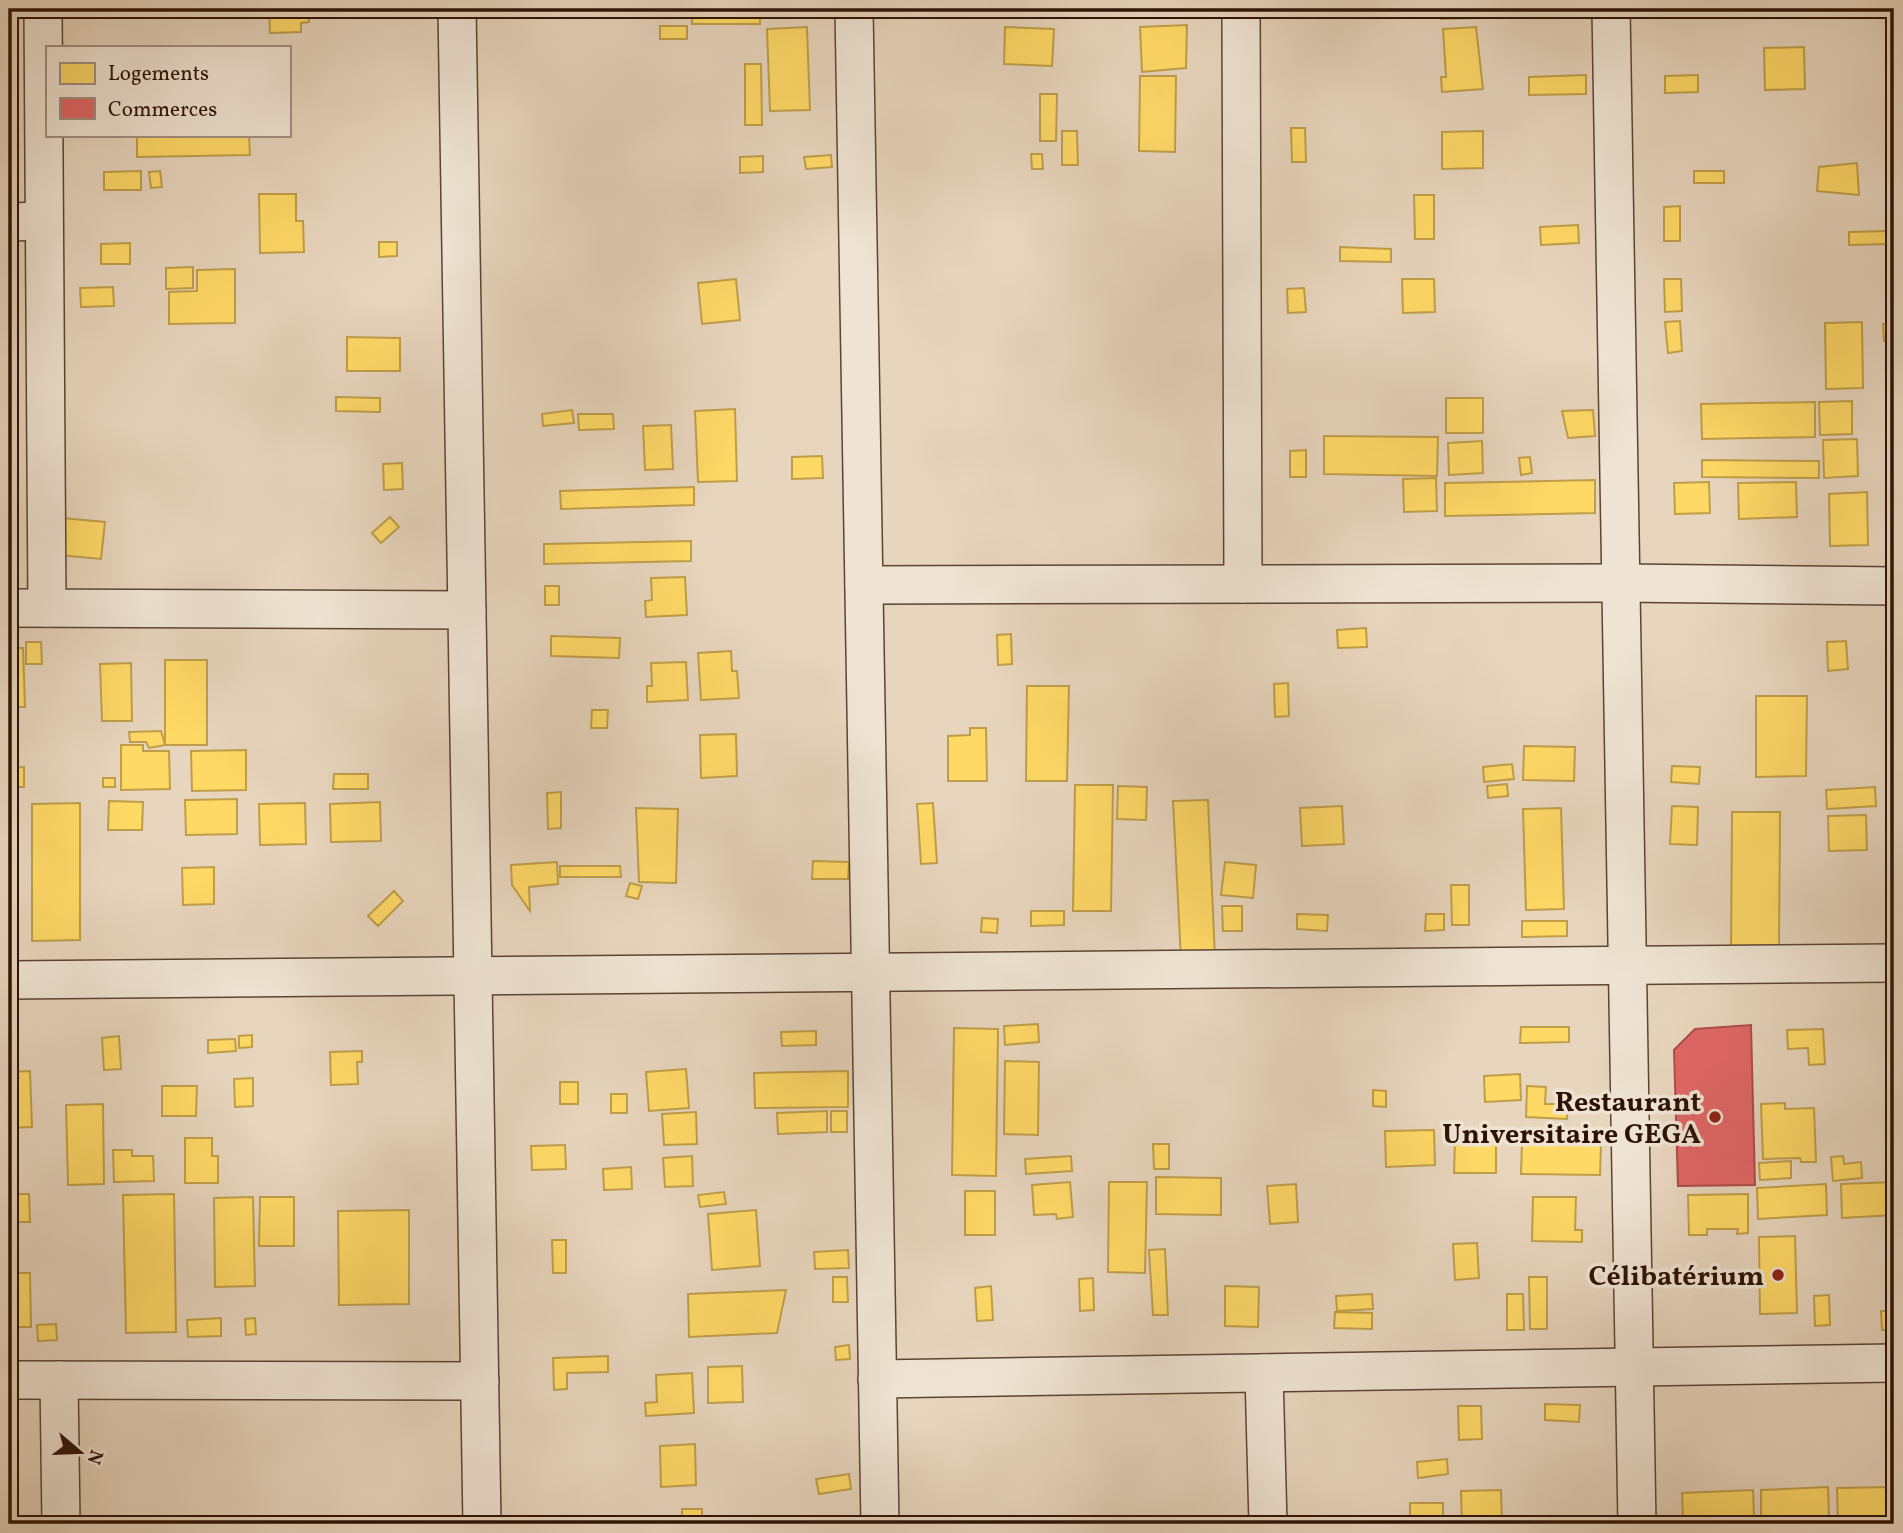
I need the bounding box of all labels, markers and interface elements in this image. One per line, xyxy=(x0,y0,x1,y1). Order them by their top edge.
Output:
legend xyxy=(46,46,290,136)
text: Logements xyxy=(108,60,209,89)
text: Commerces xyxy=(108,96,217,125)
place label: Restaurant Universitaire GEGA xyxy=(1442,1084,1701,1155)
marker: Restaurant Universitaire GEGA xyxy=(1707,1109,1723,1125)
place label: Célibatérium xyxy=(1588,1258,1764,1297)
marker: Célibatérium xyxy=(1770,1267,1786,1283)
north arrow xyxy=(46,1418,116,1488)
text: N xyxy=(80,1446,109,1468)

